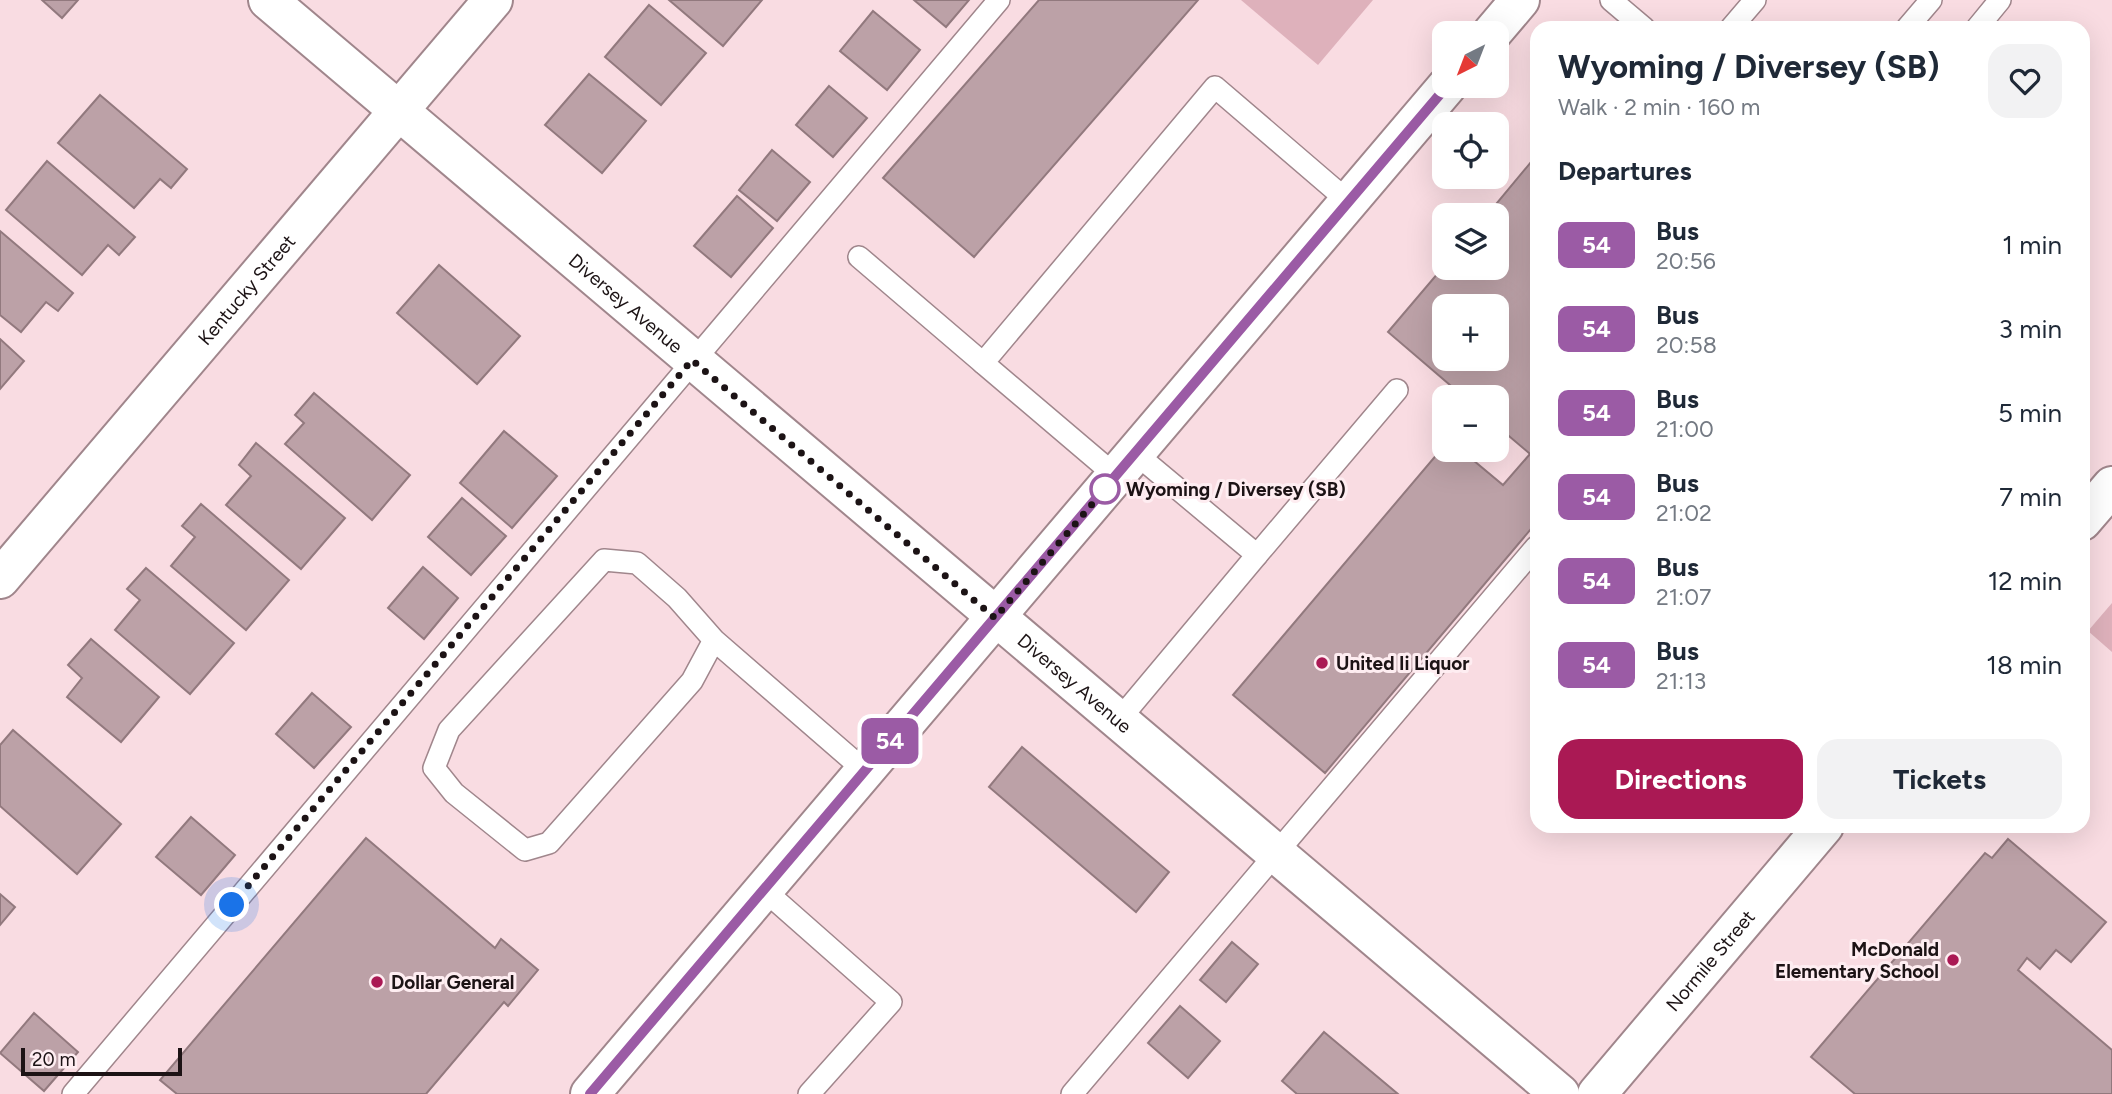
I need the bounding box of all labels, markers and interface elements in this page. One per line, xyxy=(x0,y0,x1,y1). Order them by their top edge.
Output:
north arrow xyxy=(1432,21,1508,98)
map controls xyxy=(1432,21,1509,462)
button: heart xyxy=(1988,44,2062,118)
text: Wyoming / Diversey (SB) xyxy=(1558,47,1940,86)
text: Walk · 2 min · 160 m xyxy=(1558,93,1760,121)
button: locate xyxy=(1432,112,1509,189)
text: Departures xyxy=(1558,155,1692,187)
button: layers xyxy=(1432,203,1509,280)
text: Bus xyxy=(1656,215,1699,247)
text: 1 min xyxy=(2002,229,2062,261)
street label: Kentucky Street xyxy=(193,230,300,350)
text: 54 xyxy=(1582,230,1611,259)
text: 20:56 xyxy=(1656,247,1716,275)
street label: Diversey Avenue xyxy=(564,248,688,358)
button: + xyxy=(1432,294,1509,371)
text: Bus xyxy=(1656,299,1699,331)
text: 3 min xyxy=(1999,313,2062,345)
text: 54 xyxy=(1582,314,1611,343)
text: 20:58 xyxy=(1656,331,1717,359)
text: Bus xyxy=(1656,383,1699,415)
button: − xyxy=(1432,385,1509,462)
text: 5 min xyxy=(1998,397,2062,429)
text: 54 xyxy=(1582,398,1611,427)
text: 21:00 xyxy=(1656,415,1714,443)
text: Bus xyxy=(1656,467,1699,499)
marker: Wyoming / Diversey (SB) xyxy=(1090,474,1120,504)
place label: Wyoming / Diversey (SB) xyxy=(1126,478,1346,501)
text: 7 min xyxy=(1999,481,2062,513)
text: 54 xyxy=(1582,482,1611,511)
text: 21:02 xyxy=(1656,499,1712,527)
text: Bus xyxy=(1656,551,1699,583)
text: 12 min xyxy=(1988,565,2062,597)
text: 54 xyxy=(1582,566,1611,595)
text: 21:07 xyxy=(1656,583,1711,611)
street label: Diversey Avenue xyxy=(1013,628,1136,738)
text: Bus xyxy=(1656,635,1699,667)
text: 18 min xyxy=(1986,649,2062,681)
text: 54 xyxy=(1582,650,1611,679)
place label: United Ii Liquor xyxy=(1336,652,1469,675)
marker: United Ii Liquor xyxy=(1314,655,1330,671)
text: 21:13 xyxy=(1656,667,1706,695)
line badge: 54 xyxy=(858,718,922,764)
text: 54 xyxy=(875,726,905,755)
button: Directions xyxy=(1558,739,1803,819)
button: Tickets xyxy=(1817,739,2062,819)
your location xyxy=(214,887,249,922)
street label: Normile Street xyxy=(1661,905,1759,1016)
place label: McDonald Elementary School xyxy=(1775,938,1939,983)
marker: McDonald Elementary School xyxy=(1945,952,1961,968)
place label: Dollar General xyxy=(391,971,515,994)
marker: Dollar General xyxy=(369,974,385,990)
scale bar xyxy=(21,1045,182,1077)
text: 20 m xyxy=(32,1048,76,1071)

